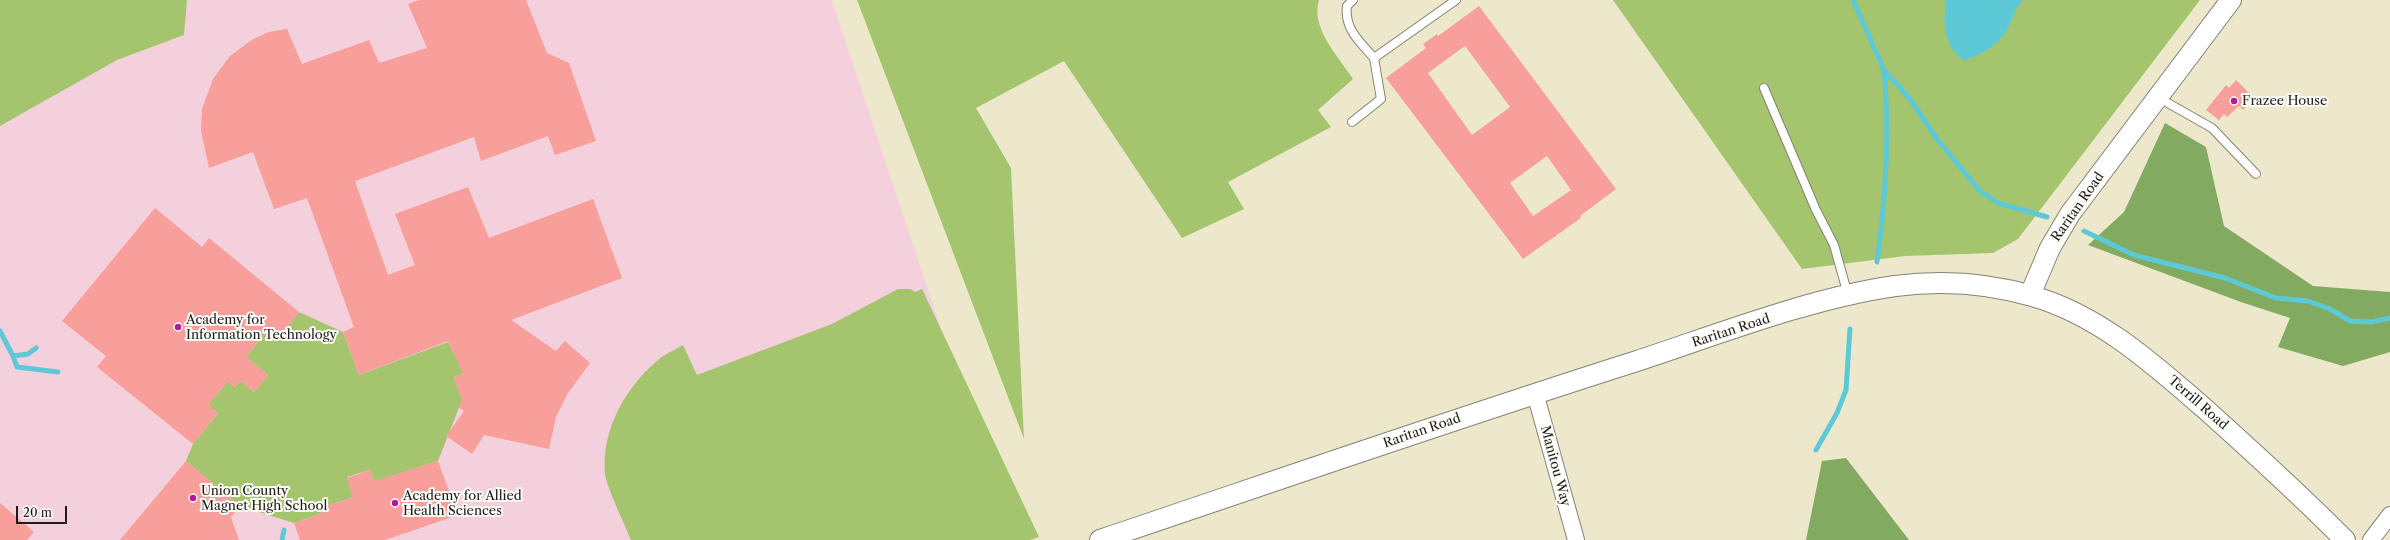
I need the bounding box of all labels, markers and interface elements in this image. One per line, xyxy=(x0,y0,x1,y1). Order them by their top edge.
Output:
place label: Frazee House xyxy=(2242,93,2327,109)
marker: Frazee House xyxy=(2229,96,2239,106)
street label: Raritan Road xyxy=(2048,169,2108,245)
street label: Raritan Road xyxy=(1690,311,1772,351)
place label: Academy for Information Technology xyxy=(186,312,337,343)
marker: Academy for Information Technology xyxy=(173,322,183,332)
street label: Terrill Road xyxy=(2165,373,2231,433)
street label: Raritan Road xyxy=(1381,410,1463,452)
street label: Manitou Way xyxy=(1537,424,1573,508)
place label: Union County Magnet High School xyxy=(201,483,327,514)
place label: Academy for Allied Health Sciences xyxy=(403,488,522,519)
marker: Union County Magnet High School xyxy=(188,493,198,503)
scale bar xyxy=(18,498,69,524)
marker: Academy for Allied Health Sciences xyxy=(390,498,400,508)
text: 20 m xyxy=(23,505,52,520)

